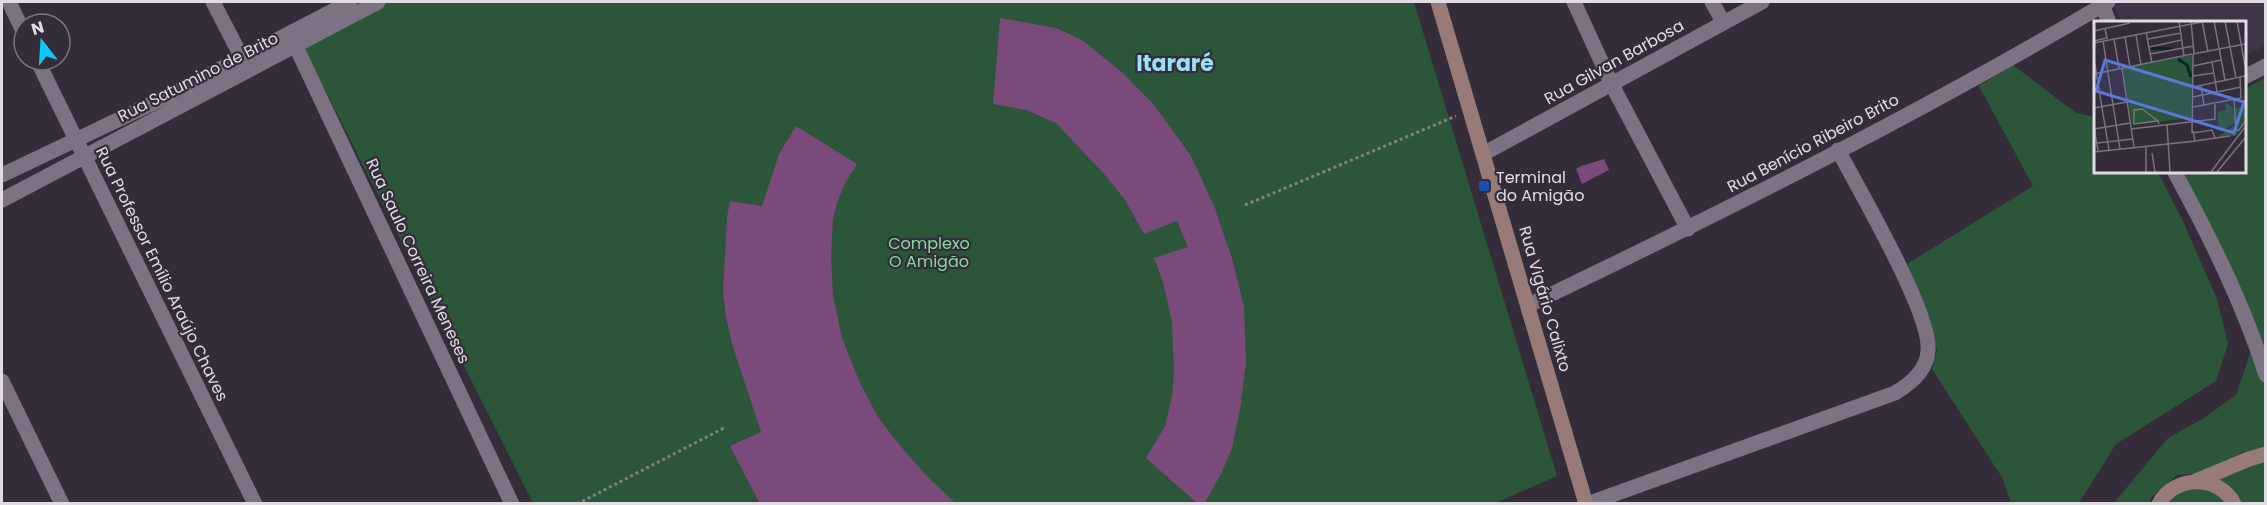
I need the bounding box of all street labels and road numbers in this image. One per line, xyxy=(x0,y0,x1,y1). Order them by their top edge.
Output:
street label: Rua Gilvan Barbosa xyxy=(1540,14,1688,110)
street label: Rua Satumino de Brito xyxy=(114,27,282,127)
street label: Rua Benício Ribeiro Brito xyxy=(1723,88,1903,198)
street label: Rua Professor Emílio Araújo Chaves xyxy=(90,143,234,405)
street label: Rua Saulo Correira Meneses xyxy=(360,155,476,367)
street label: Rua Vigário Calixto xyxy=(1513,223,1577,375)

